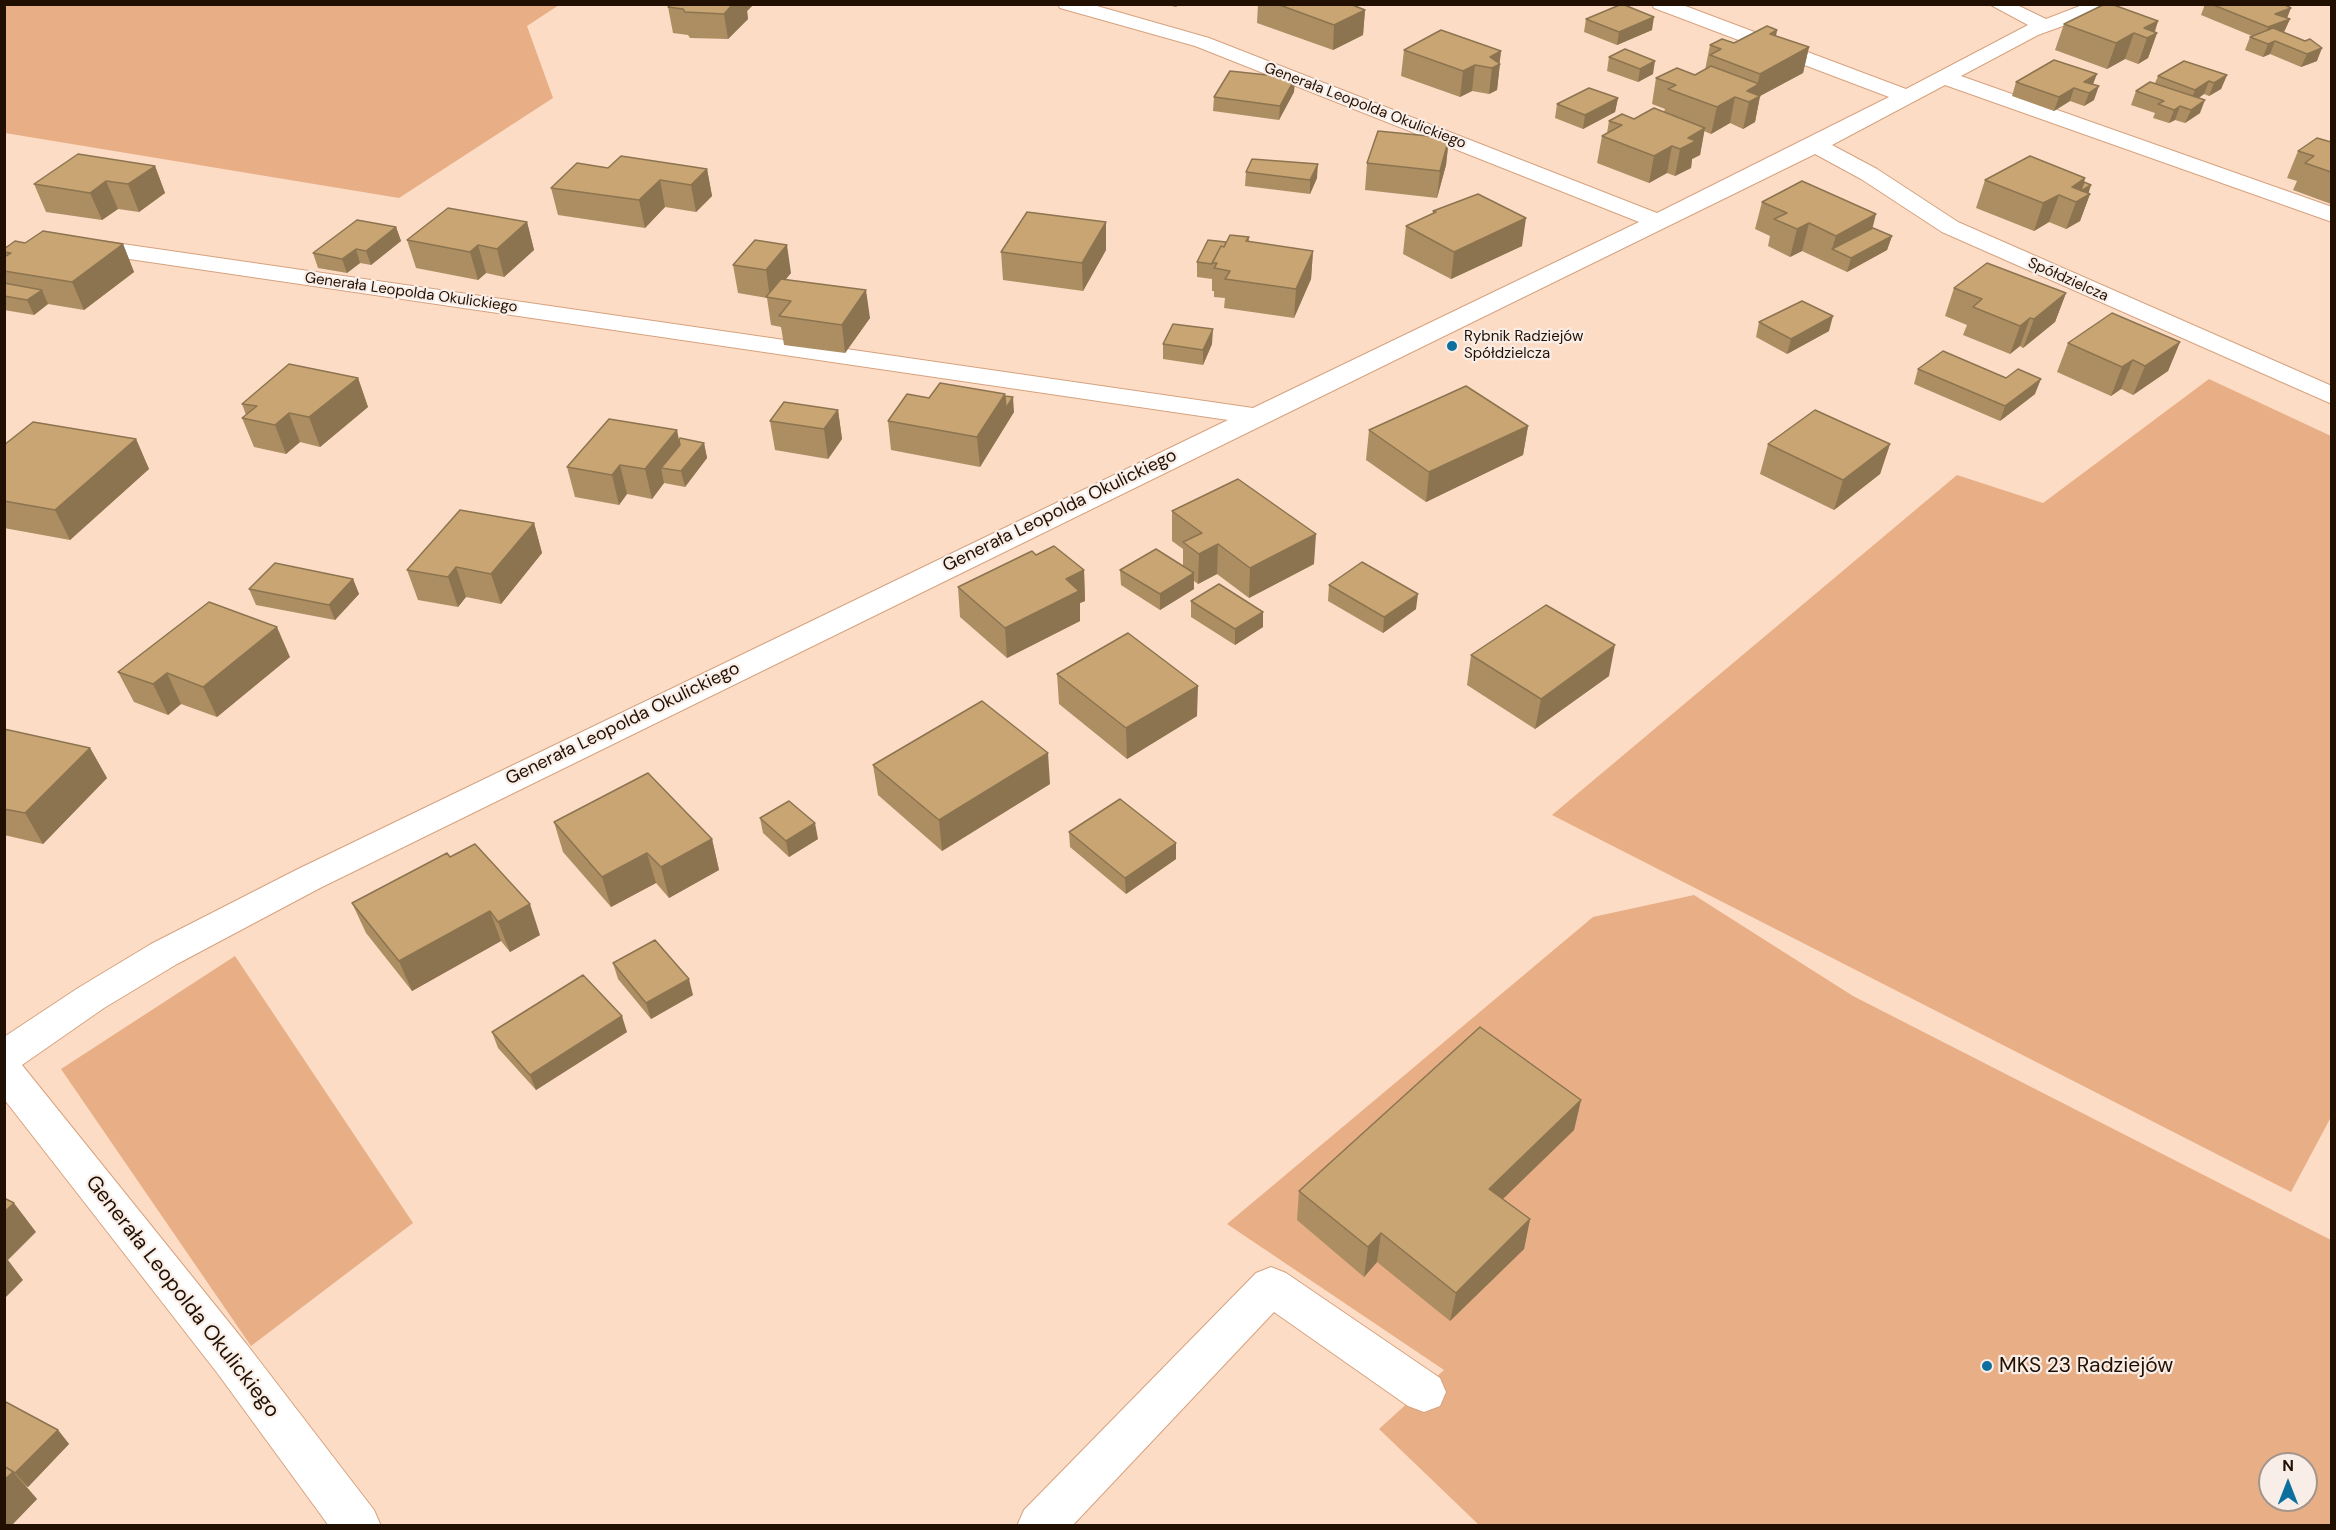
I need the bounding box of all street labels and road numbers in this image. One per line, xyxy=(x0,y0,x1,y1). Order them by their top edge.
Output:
street label: Generała Leopolda Okulickiego xyxy=(1262,59,1468,153)
street label: Spółdzielcza xyxy=(2025,254,2111,306)
street label: Generała Leopolda Okulickiego xyxy=(303,269,519,317)
street label: Generała Leopolda Okulickiego xyxy=(939,445,1181,577)
street label: Generała Leopolda Okulickiego xyxy=(502,658,744,790)
street label: Generała Leopolda Okulickiego xyxy=(80,1171,284,1423)

